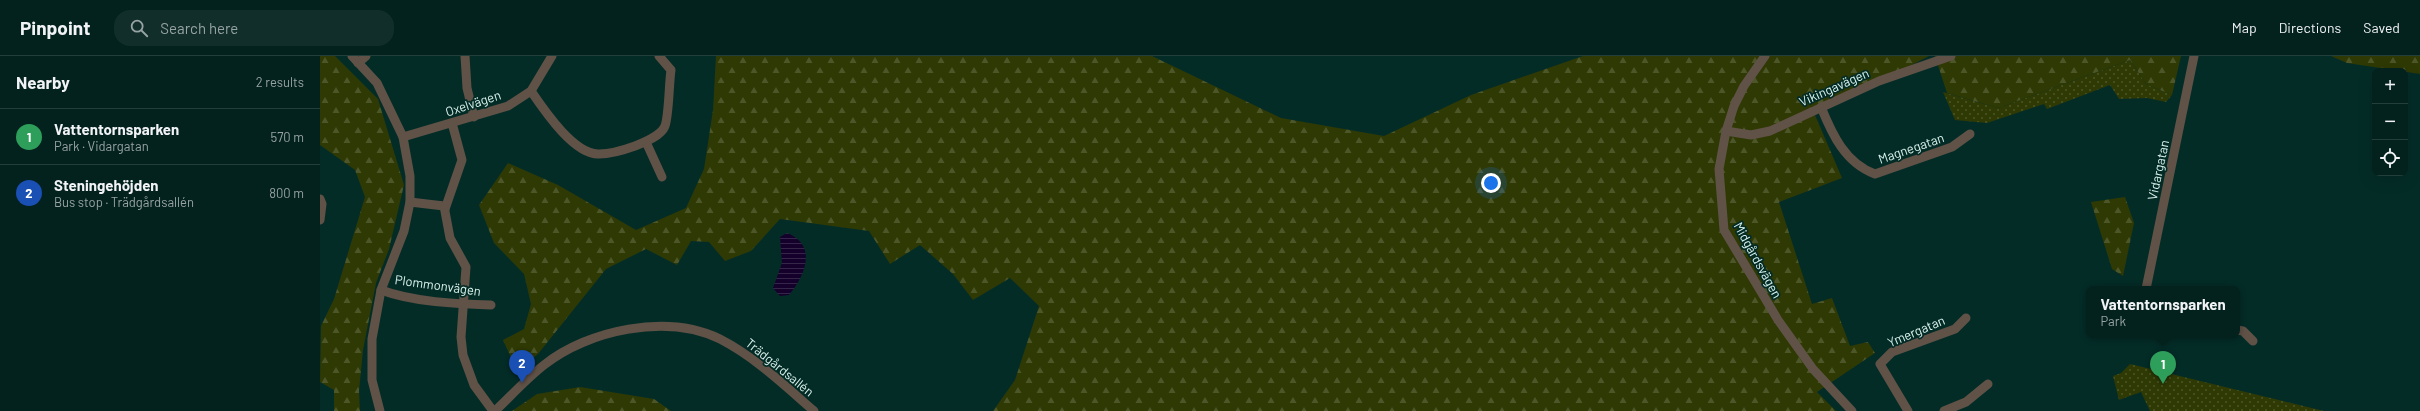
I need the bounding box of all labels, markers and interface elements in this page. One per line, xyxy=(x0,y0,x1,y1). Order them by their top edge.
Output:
search box xyxy=(114,10,394,46)
text: Pinpoint xyxy=(20,16,90,39)
icon: search xyxy=(128,17,150,39)
text: Search here xyxy=(160,19,238,37)
text: Map xyxy=(2232,19,2257,36)
text: Directions xyxy=(2279,19,2341,36)
text: Saved xyxy=(2363,19,2400,36)
street label: Vikingavägen xyxy=(1797,64,1871,110)
map controls xyxy=(2372,68,2408,176)
button: + xyxy=(2372,68,2408,104)
text: Nearby xyxy=(16,72,70,92)
text: 2 results xyxy=(256,74,304,90)
street label: Oxelvägen xyxy=(443,87,503,119)
button: − xyxy=(2372,104,2408,140)
text: Vattentornsparken xyxy=(54,120,179,138)
text: 1 xyxy=(27,129,31,145)
text: 570 m xyxy=(270,129,304,145)
street label: Magnegatan xyxy=(1876,129,1946,167)
text: Park · Vidargatan xyxy=(54,138,149,154)
street label: Vidargatan xyxy=(2144,138,2172,202)
button: locate xyxy=(2372,140,2408,176)
your location xyxy=(1481,173,1501,193)
text: Steningehöjden xyxy=(54,176,159,194)
text: 2 xyxy=(25,185,33,201)
text: 800 m xyxy=(269,185,304,201)
text: Bus stop · Trädgårdsallén xyxy=(54,194,194,210)
street label: Midgårdsvägen xyxy=(1731,219,1785,301)
street label: Plommonvägen xyxy=(394,271,482,299)
popup xyxy=(2086,286,2240,338)
text: Vattentornsparken xyxy=(2100,295,2226,313)
street label: Ymergatan xyxy=(1885,312,1947,350)
text: Park xyxy=(2100,313,2126,329)
street label: Trädgårdsallén xyxy=(743,335,817,399)
pin: 2 xyxy=(509,350,535,383)
pin: 1 xyxy=(2150,351,2176,384)

